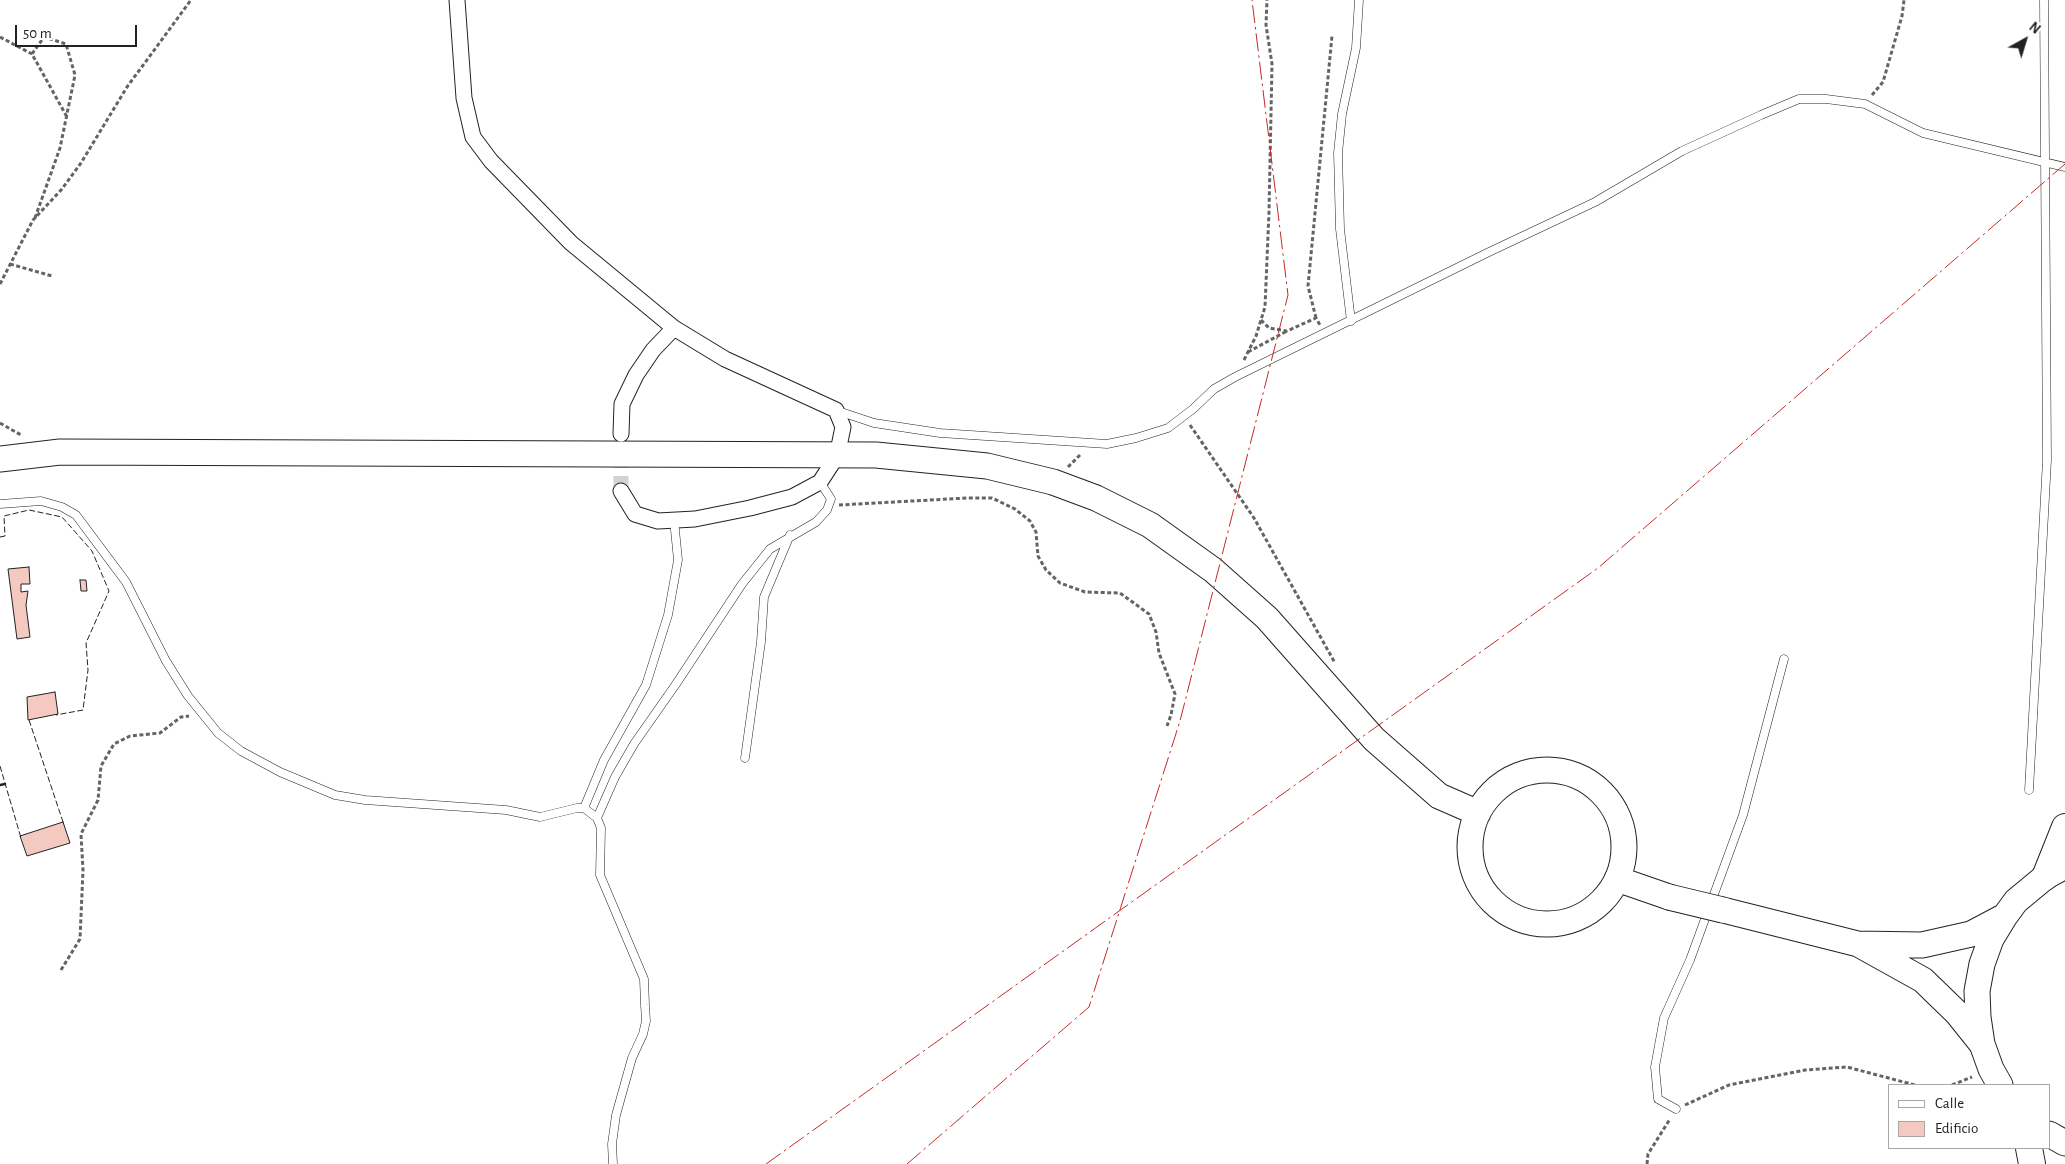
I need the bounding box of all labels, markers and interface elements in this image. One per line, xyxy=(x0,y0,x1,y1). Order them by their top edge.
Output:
scale bar xyxy=(18,15,140,47)
north arrow xyxy=(2000,15,2050,65)
text: N xyxy=(2026,20,2043,37)
text: 50 m xyxy=(23,26,52,41)
legend xyxy=(1888,1084,2050,1149)
text: Calle xyxy=(1935,1096,1964,1111)
text: Edificio xyxy=(1935,1121,1978,1136)

